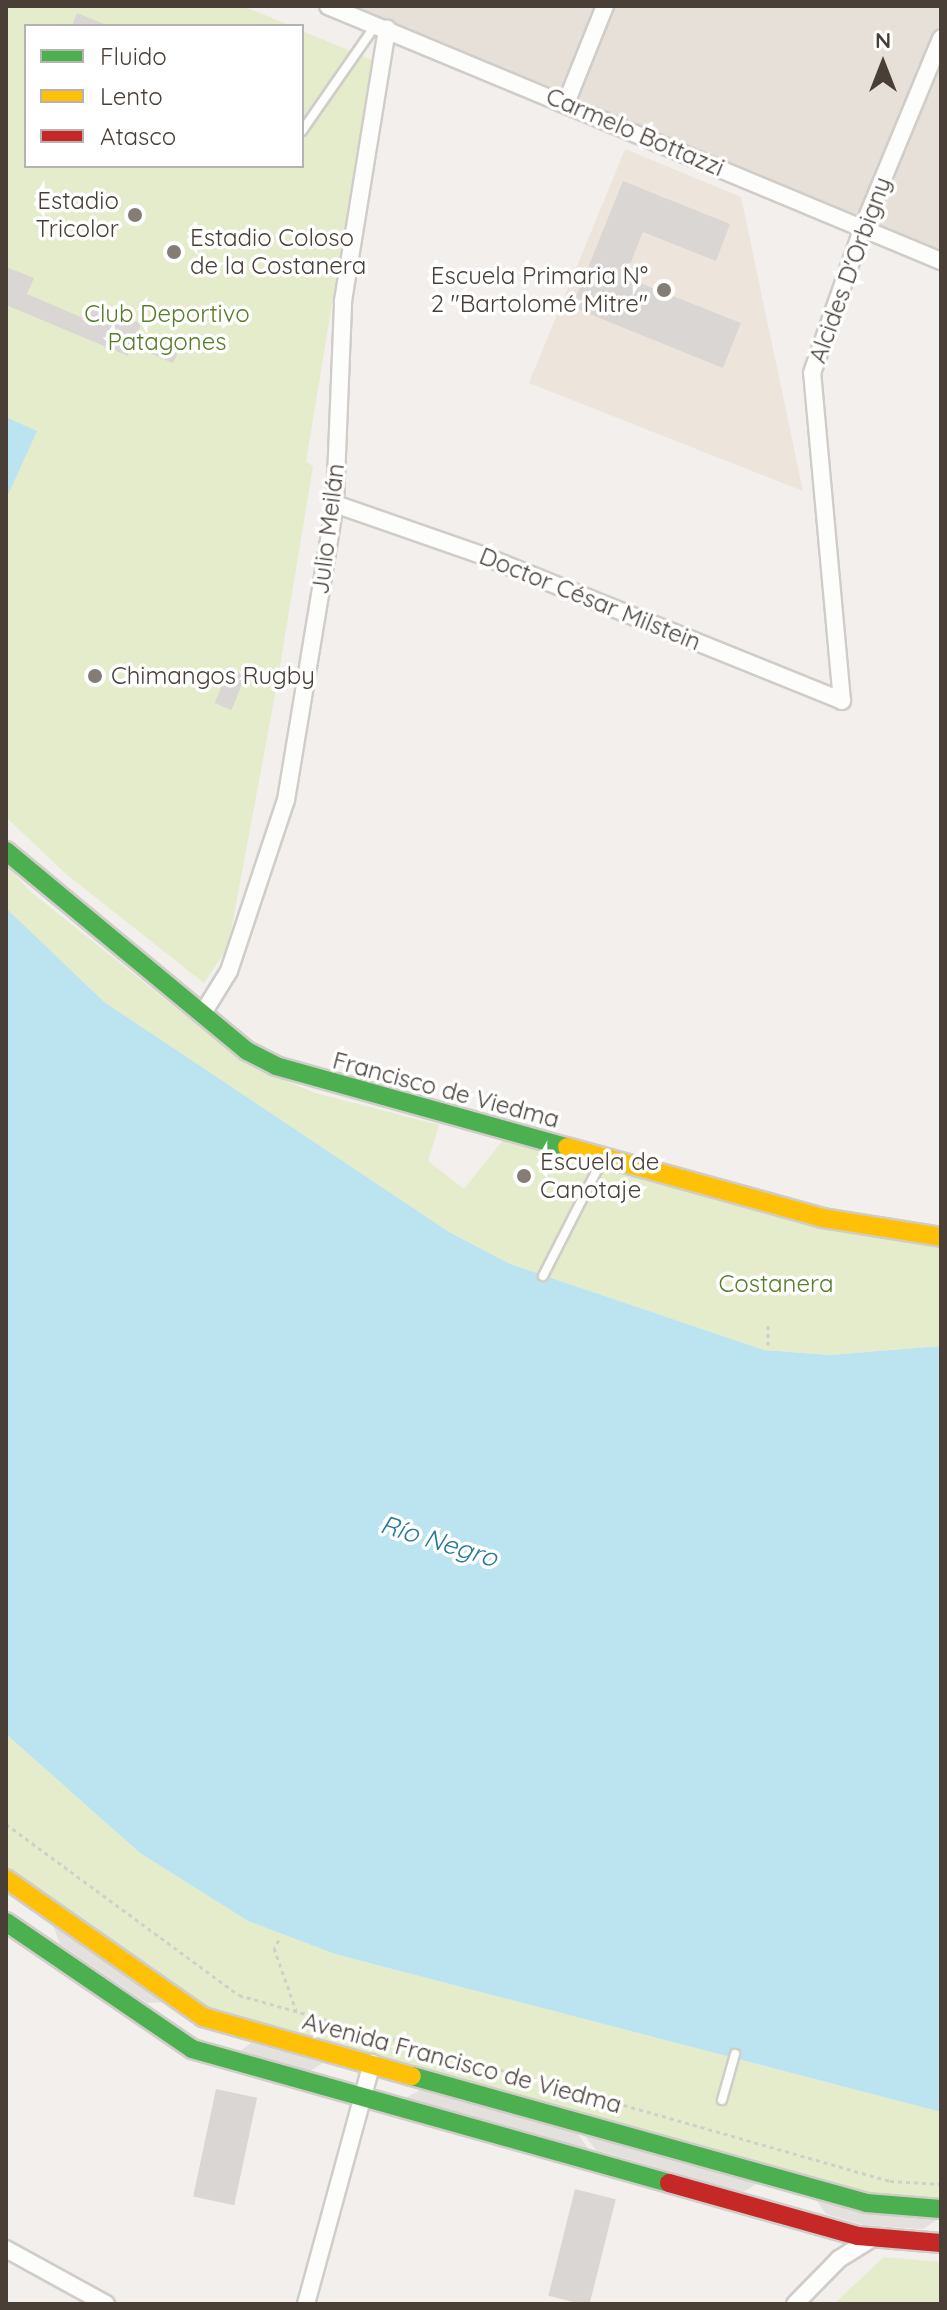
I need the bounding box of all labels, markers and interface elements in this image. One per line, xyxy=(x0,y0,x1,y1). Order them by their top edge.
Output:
legend xyxy=(24,24,304,168)
north arrow xyxy=(843,24,923,104)
text: N xyxy=(875,26,891,54)
text: Fluido xyxy=(100,41,167,71)
text: Lento xyxy=(100,81,163,111)
street label: Carmelo Bottazzi xyxy=(542,82,728,182)
text: Atasco xyxy=(100,121,176,151)
street label: Alcides D'Orbigny xyxy=(803,173,897,367)
place label: Estadio Tricolor xyxy=(36,187,119,243)
marker: Estadio Tricolor xyxy=(126,206,144,224)
place label: Estadio Coloso de la Costanera xyxy=(190,224,366,280)
marker: Estadio Coloso de la Costanera xyxy=(165,243,183,261)
place label: Escuela Primaria N° 2 "Bartolomé Mitre" xyxy=(431,262,648,318)
marker: Escuela Primaria N° 2 "Bartolomé Mitre" xyxy=(655,281,673,299)
park label: Club Deportivo Patagones xyxy=(84,300,250,356)
street label: Julio Meilán xyxy=(306,462,350,596)
street label: Doctor César Milstein xyxy=(475,541,705,657)
place label: Chimangos Rugby xyxy=(111,662,315,690)
marker: Chimangos Rugby xyxy=(86,667,104,685)
street label: Francisco de Viedma xyxy=(330,1046,562,1134)
place label: Escuela de Canotaje xyxy=(540,1148,659,1204)
marker: Escuela de Canotaje xyxy=(515,1167,533,1185)
park label: Costanera xyxy=(718,1270,834,1298)
water label: Río Negro xyxy=(377,1508,501,1574)
street label: Avenida Francisco de Viedma xyxy=(299,2007,625,2119)

